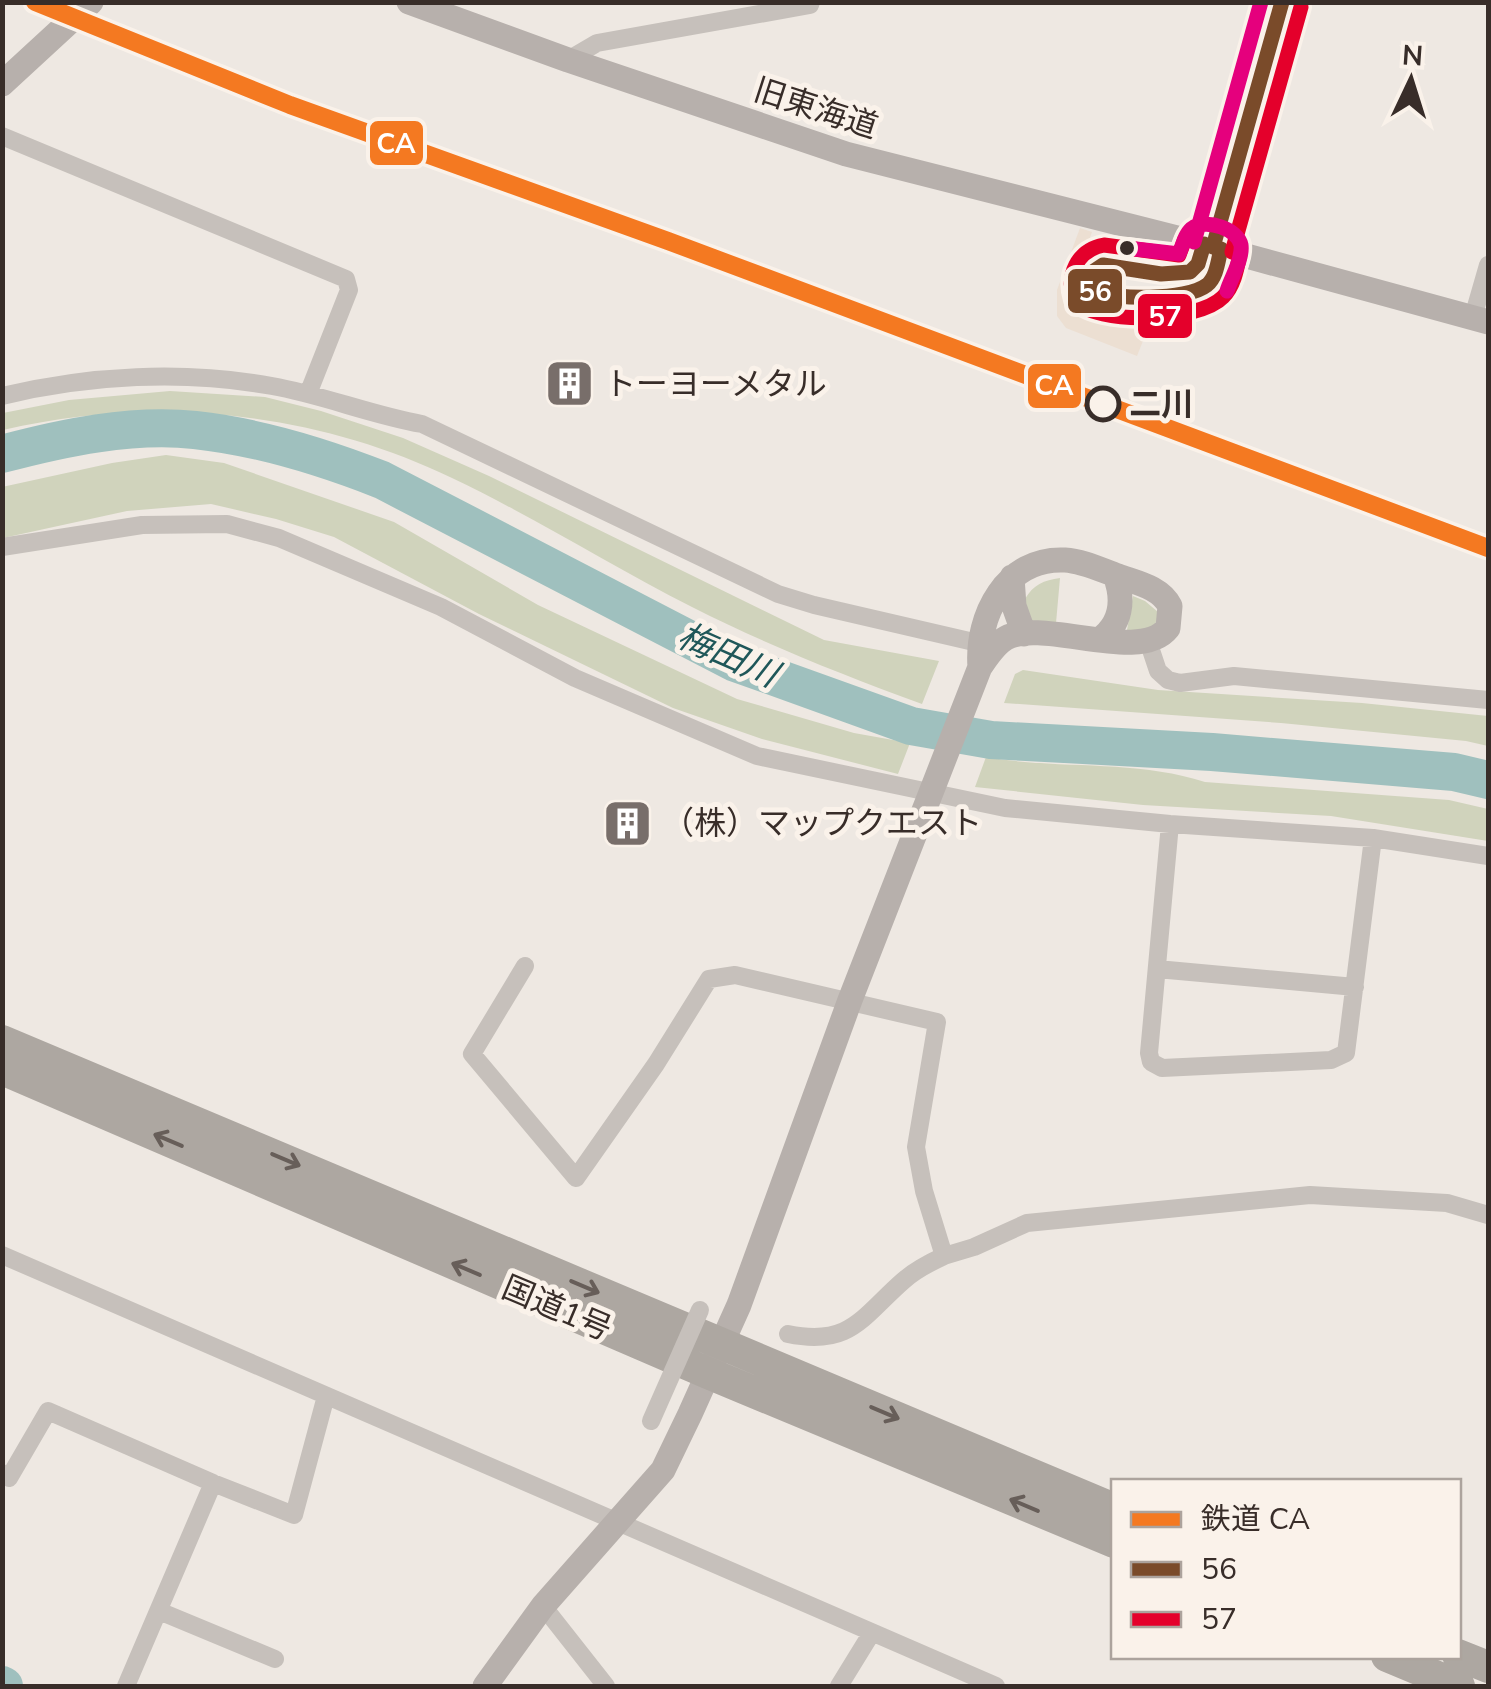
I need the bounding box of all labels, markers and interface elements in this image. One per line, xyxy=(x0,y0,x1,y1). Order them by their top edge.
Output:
north arrow xyxy=(1361,30,1461,130)
text: N xyxy=(1401,36,1424,76)
street label: 旧東海道 xyxy=(748,68,883,149)
line badge: CA xyxy=(368,119,425,167)
text: CA xyxy=(376,125,416,163)
unlabelled marker xyxy=(1117,238,1137,258)
line badge: 56 xyxy=(1066,267,1124,315)
text: 56 xyxy=(1078,273,1112,311)
line badge: 57 xyxy=(1136,292,1194,340)
text: 57 xyxy=(1148,298,1182,336)
building icon: トーヨーメタル xyxy=(543,358,595,410)
line badge: CA xyxy=(1026,362,1083,410)
place label: トーヨーメタル xyxy=(604,363,827,406)
text: CA xyxy=(1034,367,1074,405)
place label: 二川 xyxy=(1129,383,1193,426)
marker: 二川 xyxy=(1086,387,1120,421)
water label: 梅田川 xyxy=(670,613,789,700)
building icon: （株）マップクエスト xyxy=(601,797,653,849)
place label: （株）マップクエスト xyxy=(662,802,982,845)
one-way arrow xyxy=(153,1130,184,1148)
one-way arrow xyxy=(270,1153,301,1171)
one-way arrow xyxy=(451,1259,482,1277)
street label: 国道1号 xyxy=(495,1266,618,1351)
one-way arrow xyxy=(569,1279,600,1297)
one-way arrow xyxy=(869,1405,900,1423)
legend xyxy=(1111,1479,1461,1659)
one-way arrow xyxy=(1009,1494,1039,1512)
text: 鉄道 CA xyxy=(1201,1499,1310,1540)
text: 56 xyxy=(1201,1549,1237,1590)
text: 57 xyxy=(1201,1599,1237,1640)

